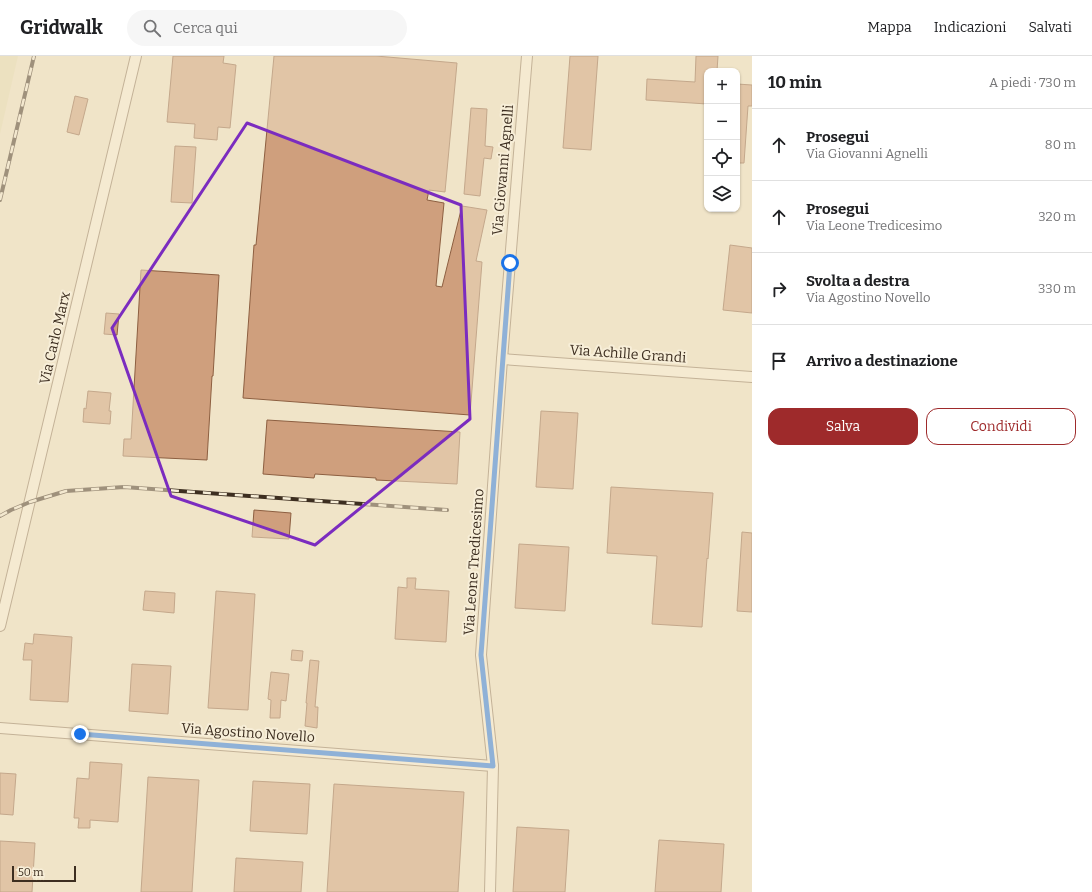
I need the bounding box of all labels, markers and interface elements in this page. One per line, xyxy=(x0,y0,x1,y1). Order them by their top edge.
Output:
search box xyxy=(127,10,407,46)
text: Gridwalk xyxy=(20,16,103,39)
icon: search xyxy=(141,17,163,39)
text: Cerca qui xyxy=(173,19,238,37)
text: Mappa xyxy=(867,19,912,36)
text: Indicazioni xyxy=(934,19,1006,36)
text: Salvati xyxy=(1028,19,1072,36)
map controls xyxy=(704,68,740,212)
button: + xyxy=(704,68,740,104)
text: 10 min xyxy=(768,72,822,93)
text: A piedi · 730 m xyxy=(989,75,1076,90)
street label: Via Giovanni Agnelli xyxy=(489,104,517,236)
button: − xyxy=(704,104,740,140)
text: Prosegui xyxy=(806,128,869,146)
icon: ahead xyxy=(768,134,790,156)
text: 80 m xyxy=(1045,137,1076,152)
button: locate xyxy=(704,140,740,176)
text: Via Giovanni Agnelli xyxy=(806,146,928,161)
button: layers xyxy=(704,176,740,212)
text: Prosegui xyxy=(806,200,869,218)
icon: ahead xyxy=(768,206,790,228)
text: 320 m xyxy=(1038,209,1076,224)
text: Via Leone Tredicesimo xyxy=(806,218,942,233)
route start xyxy=(501,254,519,272)
text: Svolta a destra xyxy=(806,272,910,290)
icon: right xyxy=(768,278,790,300)
text: 330 m xyxy=(1038,281,1076,296)
street label: Via Carlo Marx xyxy=(36,290,74,386)
text: Via Agostino Novello xyxy=(806,290,930,305)
street label: Via Achille Grandi xyxy=(569,341,687,367)
icon: arrive xyxy=(768,350,790,372)
text: Arrivo a destinazione xyxy=(806,352,958,370)
button: Salva xyxy=(768,408,918,445)
button: Condividi xyxy=(926,408,1076,445)
street label: Via Leone Tredicesimo xyxy=(460,488,488,636)
street label: Via Agostino Novello xyxy=(181,720,315,746)
route end xyxy=(71,725,89,743)
scale bar xyxy=(12,864,76,883)
text: 50 m xyxy=(18,866,44,879)

